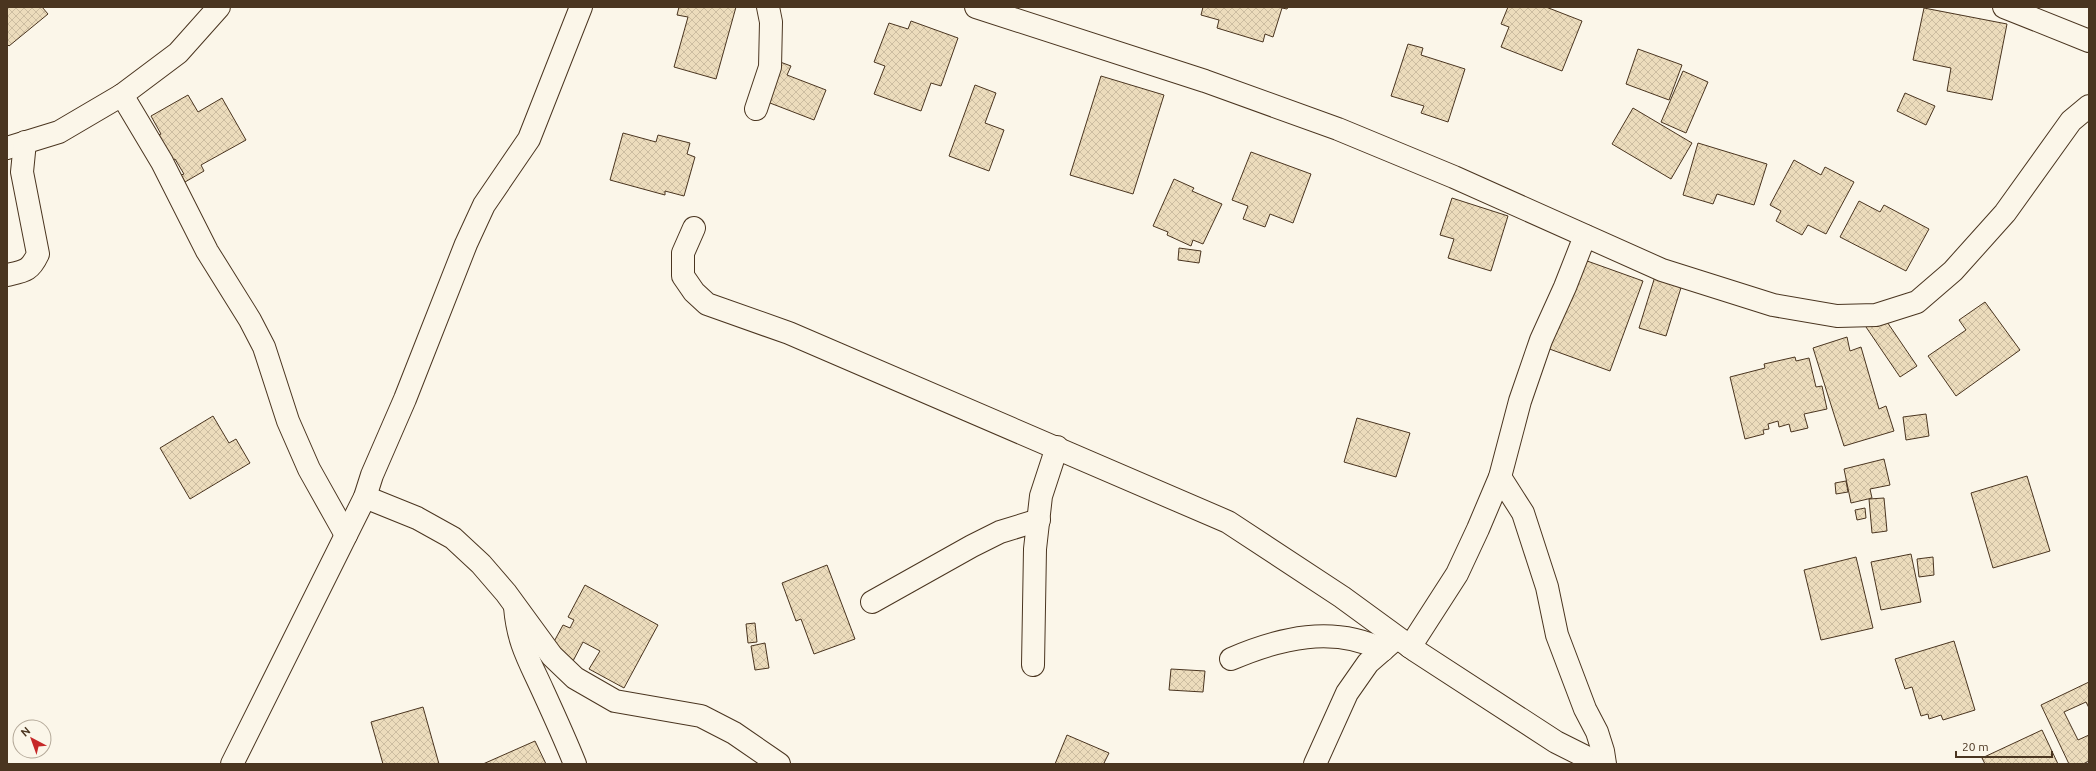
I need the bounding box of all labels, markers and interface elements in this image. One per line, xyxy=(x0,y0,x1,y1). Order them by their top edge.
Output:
north arrow xyxy=(12,719,52,759)
text: N xyxy=(18,724,32,739)
scale bar xyxy=(1956,733,2052,759)
text: 20 m xyxy=(1962,740,1989,753)

